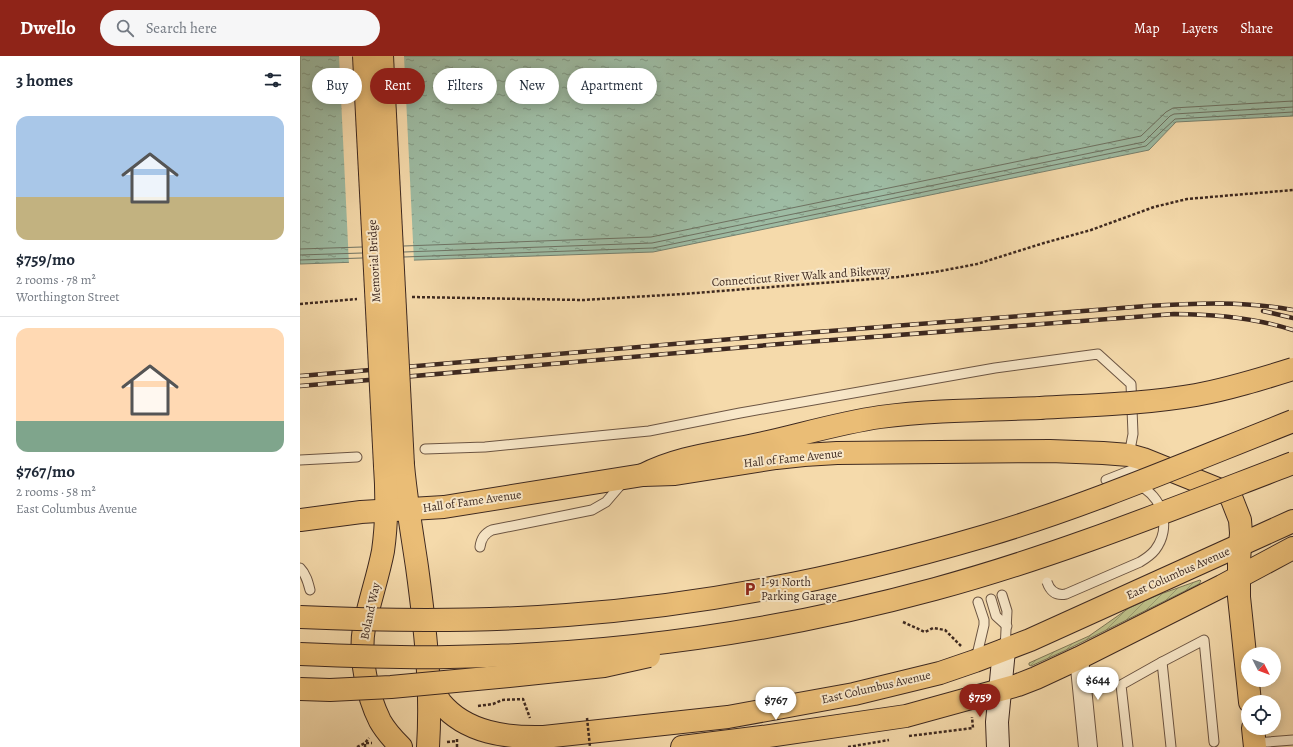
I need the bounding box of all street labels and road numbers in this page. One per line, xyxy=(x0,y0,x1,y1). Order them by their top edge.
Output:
street label: Memorial Bridge xyxy=(364,219,384,303)
street label: Connecticut River Walk and Bikeway xyxy=(711,262,891,290)
street label: Hall of Fame Avenue xyxy=(743,445,843,471)
street label: Hall of Fame Avenue xyxy=(422,486,522,516)
street label: East Columbus Avenue xyxy=(1124,543,1232,603)
street label: Boland Way xyxy=(356,580,384,641)
street label: East Columbus Avenue xyxy=(820,667,932,707)

